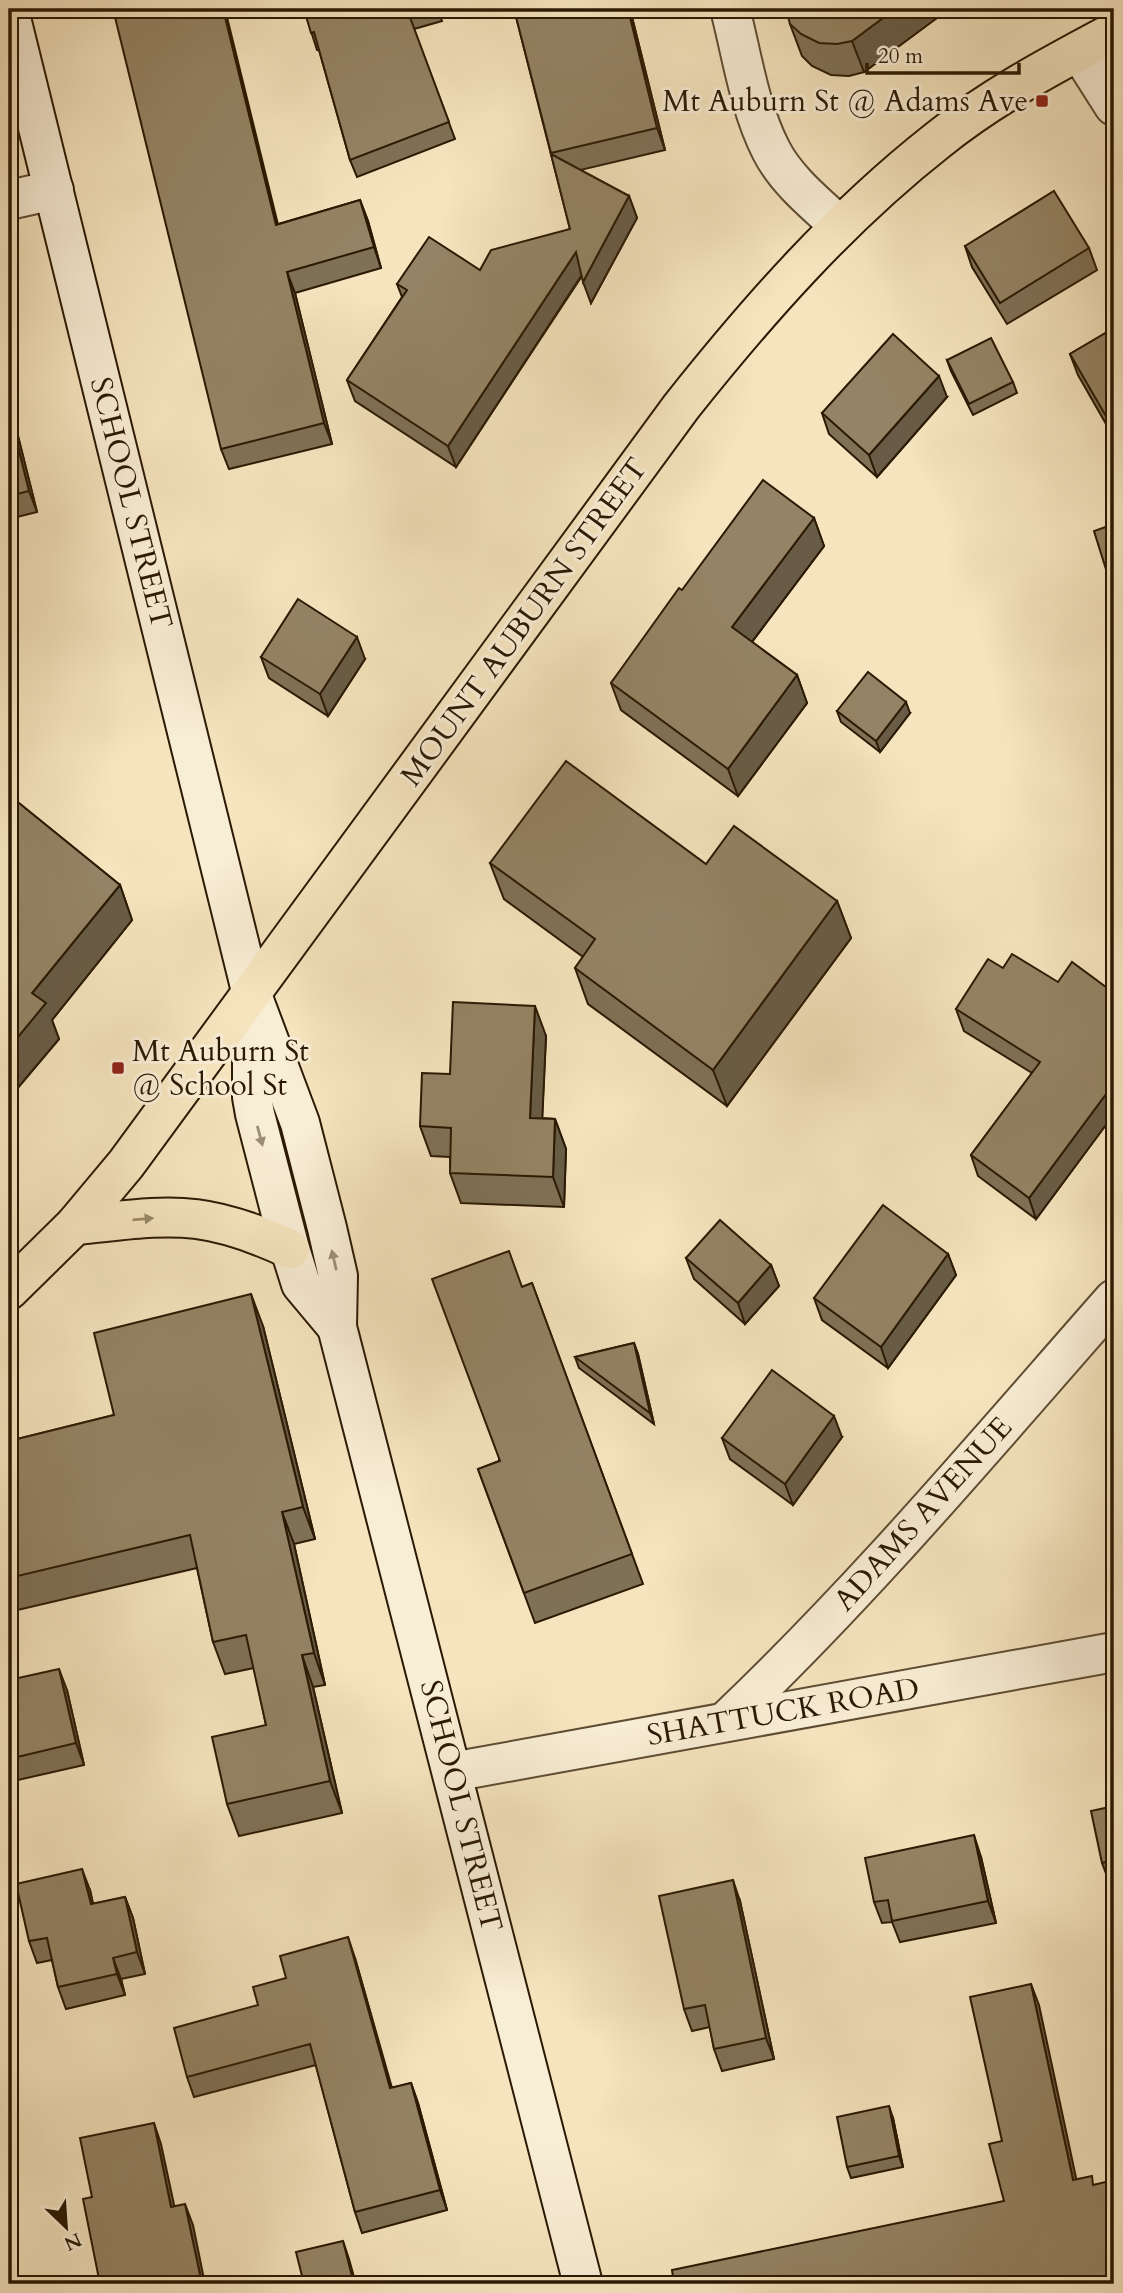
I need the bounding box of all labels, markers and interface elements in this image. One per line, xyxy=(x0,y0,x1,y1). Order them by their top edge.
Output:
scale bar xyxy=(867,32,1020,76)
text: 20 m xyxy=(878,42,923,71)
place label: Mt Auburn St @ Adams Ave xyxy=(662,81,1028,122)
marker: Mt Auburn St @ Adams Ave xyxy=(1034,93,1050,109)
street label: SCHOOL STREET xyxy=(80,373,182,633)
street label: MOUNT AUBURN STREET xyxy=(391,450,657,794)
place label: Mt Auburn St @ School St xyxy=(132,1031,309,1106)
marker: Mt Auburn St @ School St xyxy=(110,1060,126,1076)
one-way arrow xyxy=(255,1125,266,1147)
one-way arrow xyxy=(132,1213,154,1224)
one-way arrow xyxy=(329,1248,340,1270)
street label: ADAMS AVENUE xyxy=(824,1408,1022,1620)
street label: SHATTUCK ROAD xyxy=(644,1668,922,1756)
street label: SCHOOL STREET xyxy=(410,1676,512,1936)
north arrow xyxy=(32,2192,102,2262)
text: N xyxy=(59,2226,86,2257)

